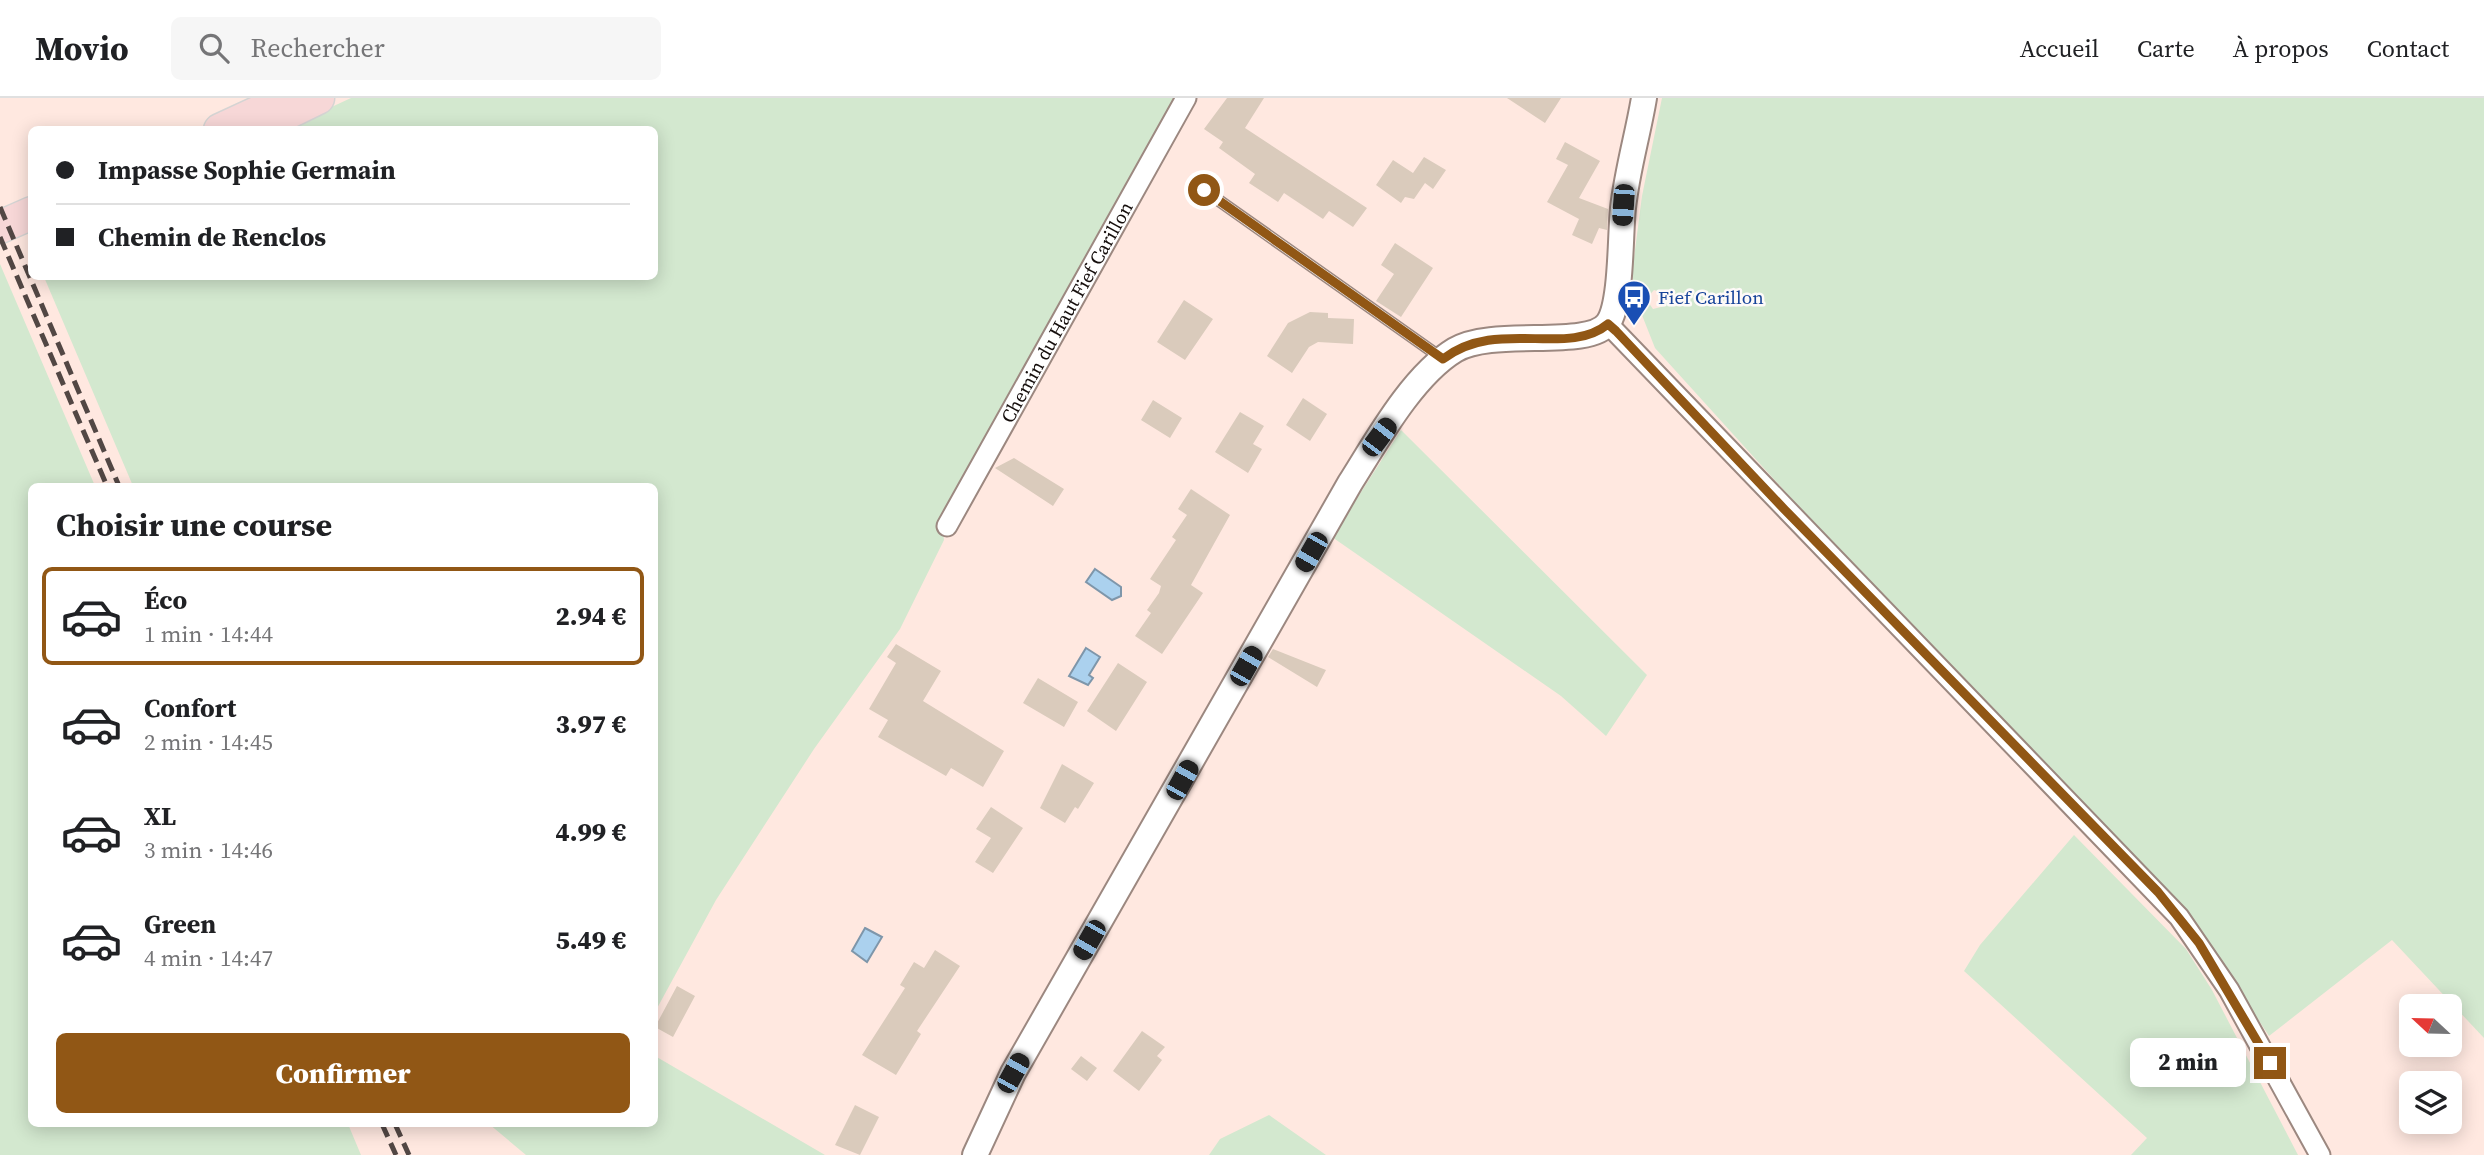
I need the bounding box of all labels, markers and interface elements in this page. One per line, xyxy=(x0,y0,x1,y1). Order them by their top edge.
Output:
search box xyxy=(171,17,661,80)
text: Movio xyxy=(35,26,129,71)
icon: search xyxy=(195,29,233,67)
text: Rechercher xyxy=(251,30,385,66)
text: Accueil xyxy=(2020,32,2099,65)
text: Carte xyxy=(2137,32,2195,65)
text: À propos xyxy=(2233,32,2329,65)
text: Contact xyxy=(2367,32,2449,65)
text: Impasse Sophie Germain xyxy=(98,152,396,188)
route start xyxy=(1188,174,1220,206)
car xyxy=(1612,183,1635,227)
street label: Chemin du Haut Fief Carillon xyxy=(994,197,1139,427)
text: Chemin de Renclos xyxy=(98,219,326,255)
bus stop icon: Fief Carillon xyxy=(1615,278,1653,327)
place label: Fief Carillon xyxy=(1658,284,1764,310)
car xyxy=(1358,414,1401,460)
text: Choisir une course xyxy=(56,503,332,547)
car xyxy=(1292,529,1331,575)
text: Éco xyxy=(144,582,187,618)
icon: car xyxy=(60,585,123,648)
text: 2.94 € xyxy=(555,598,626,634)
text: 1 min · 14:44 xyxy=(144,618,273,650)
car xyxy=(1227,643,1266,689)
text: Confort xyxy=(144,690,236,726)
icon: car xyxy=(60,693,123,756)
text: 3.97 € xyxy=(555,706,626,742)
text: 2 min · 14:45 xyxy=(144,726,273,758)
car xyxy=(1163,757,1202,803)
text: XL xyxy=(144,798,176,834)
icon: car xyxy=(60,801,123,864)
text: 4.99 € xyxy=(555,814,626,850)
text: 3 min · 14:46 xyxy=(144,834,273,866)
text: Green xyxy=(144,906,216,942)
icon: car xyxy=(60,909,123,972)
car xyxy=(1070,917,1109,963)
text: 5.49 € xyxy=(555,922,626,958)
text: 4 min · 14:47 xyxy=(144,942,273,974)
north arrow xyxy=(2399,994,2462,1057)
map controls xyxy=(2399,994,2462,1134)
button: Confirmer xyxy=(56,1033,630,1113)
callout: 2 min xyxy=(2130,1038,2246,1088)
text: 2 min xyxy=(2158,1046,2218,1078)
route end xyxy=(2254,1047,2286,1079)
car xyxy=(994,1050,1033,1096)
button: layers xyxy=(2399,1071,2462,1134)

